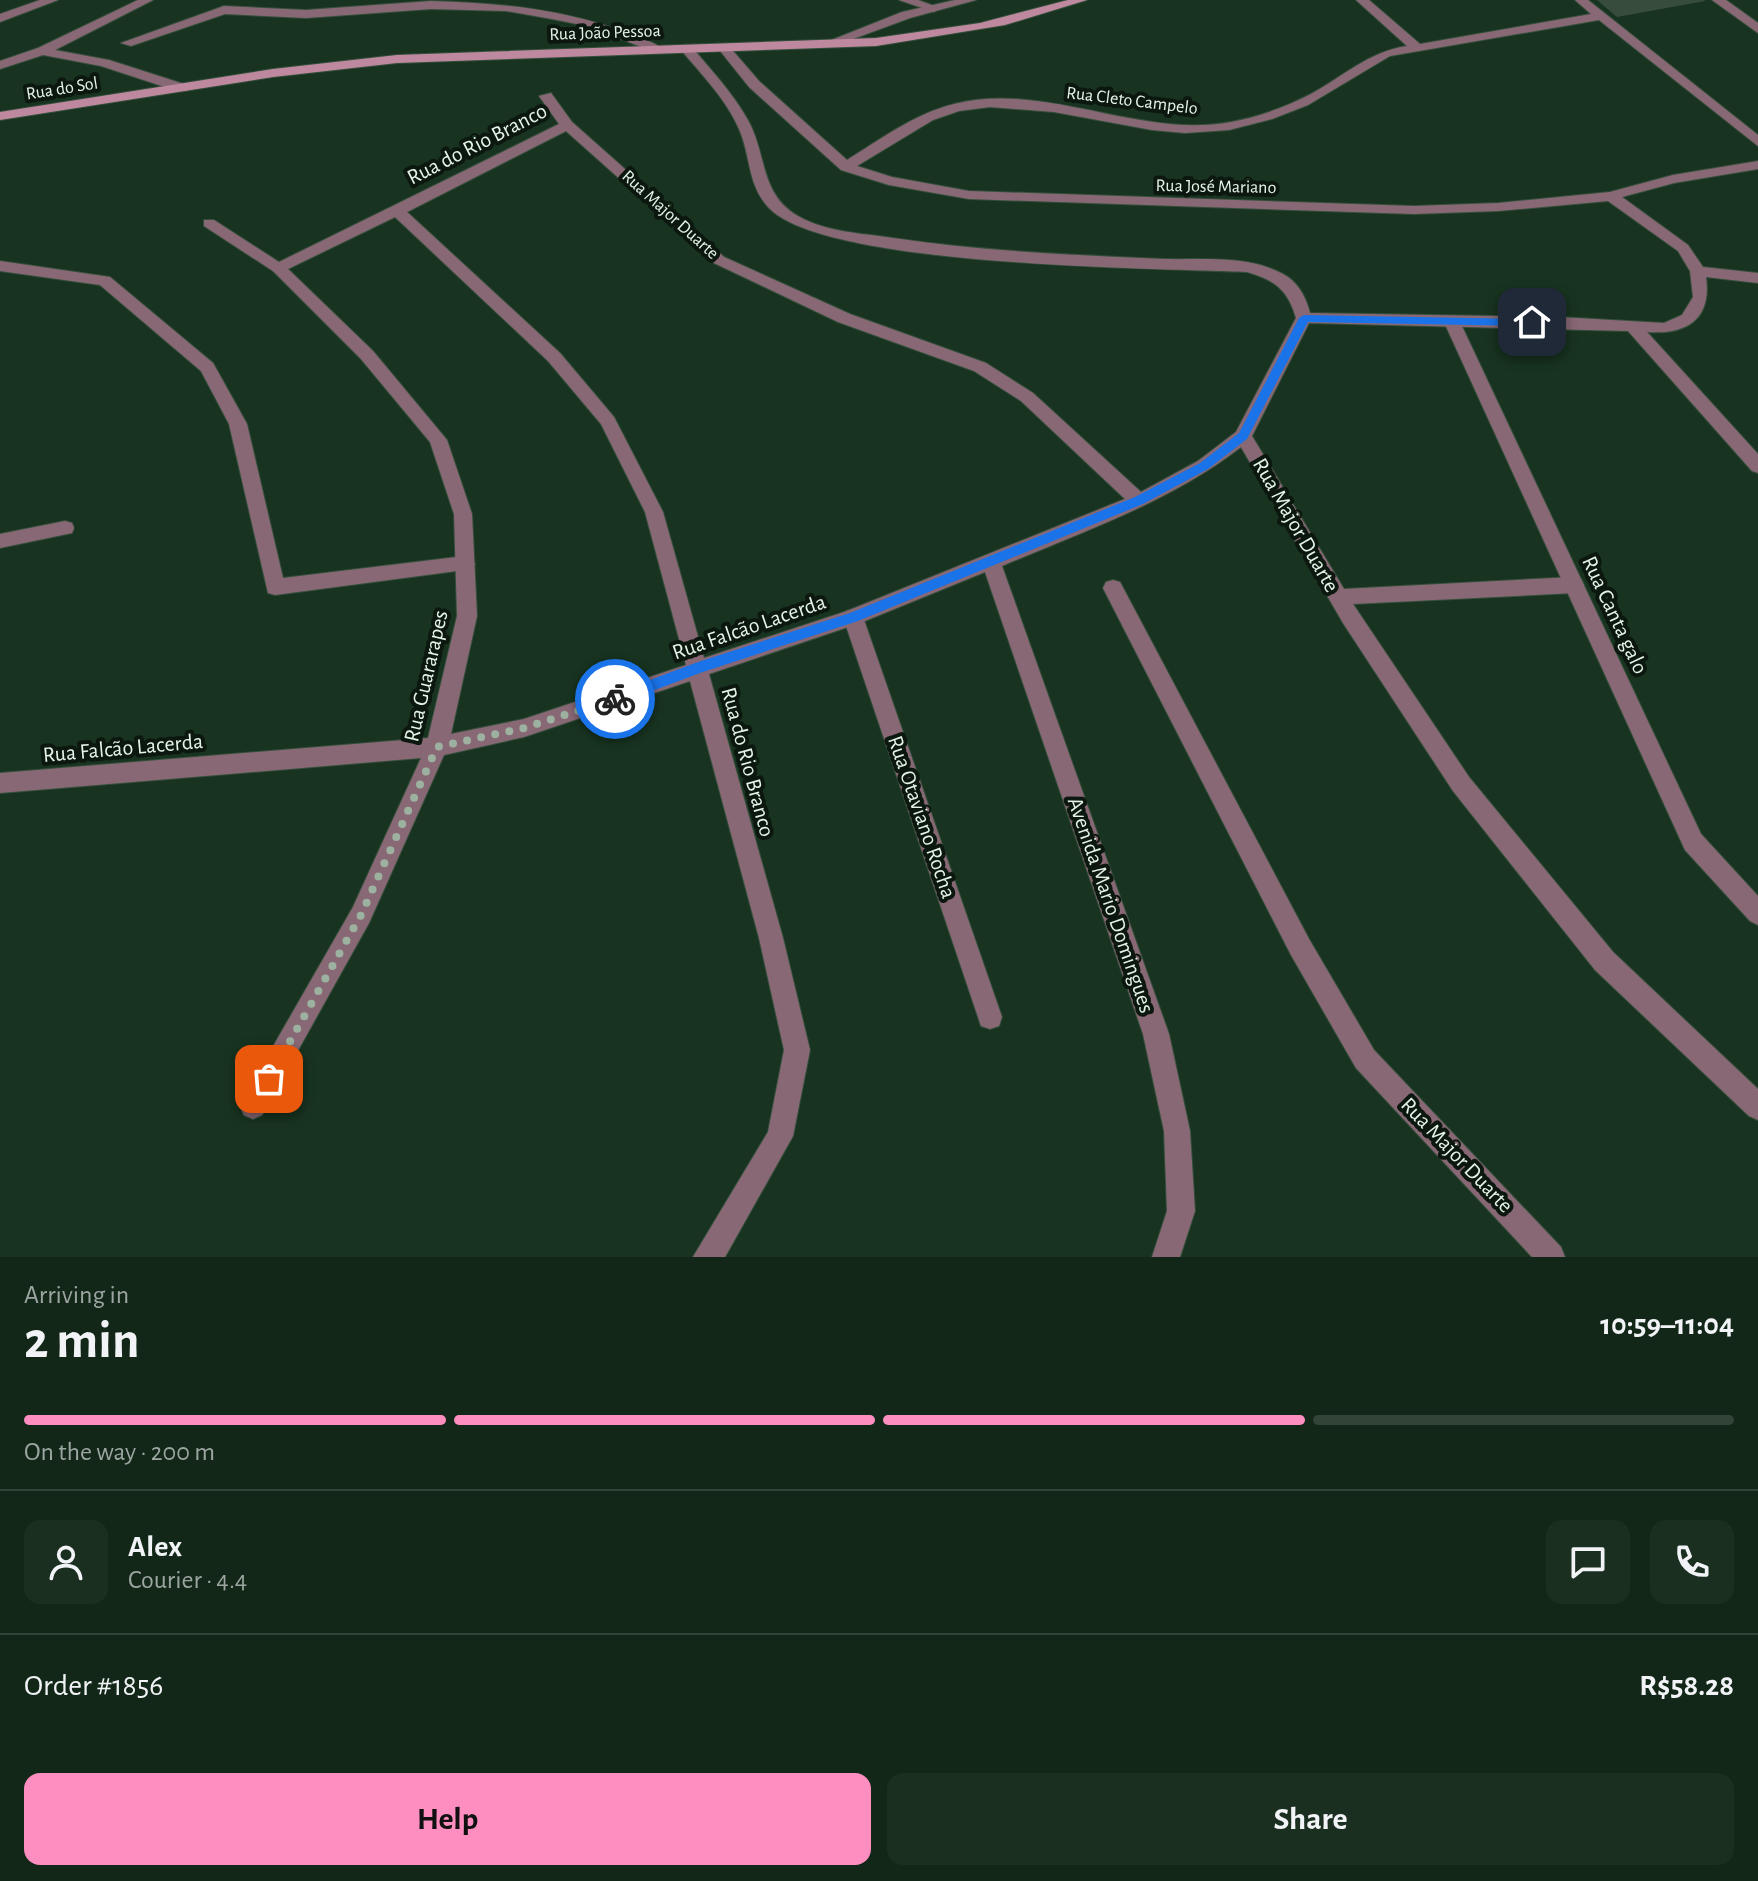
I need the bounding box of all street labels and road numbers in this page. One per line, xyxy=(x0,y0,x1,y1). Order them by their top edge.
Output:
street label: Rua João Pessoa xyxy=(549,22,661,44)
street label: Rua do Sol xyxy=(25,74,99,104)
street label: Rua Cleto Campelo xyxy=(1065,84,1199,118)
street label: Rua do Rio Branco xyxy=(404,99,550,189)
street label: Rua Major Duarte xyxy=(618,167,722,263)
street label: Rua José Mariano xyxy=(1156,177,1277,197)
street label: Rua Major Duarte xyxy=(1249,454,1343,596)
street label: Rua Canta galo xyxy=(1578,553,1652,677)
street label: Rua Falcão Lacerda xyxy=(669,590,829,664)
street label: Rua Guararapes xyxy=(400,608,452,744)
street label: Rua do Rio Branco xyxy=(717,685,779,839)
street label: Rua Falcão Lacerda xyxy=(42,730,204,766)
street label: Rua Otaviano Rocha xyxy=(884,733,960,901)
street label: Avenida Mario Domingues xyxy=(1064,794,1158,1016)
street label: Rua Major Duarte xyxy=(1397,1093,1517,1217)

